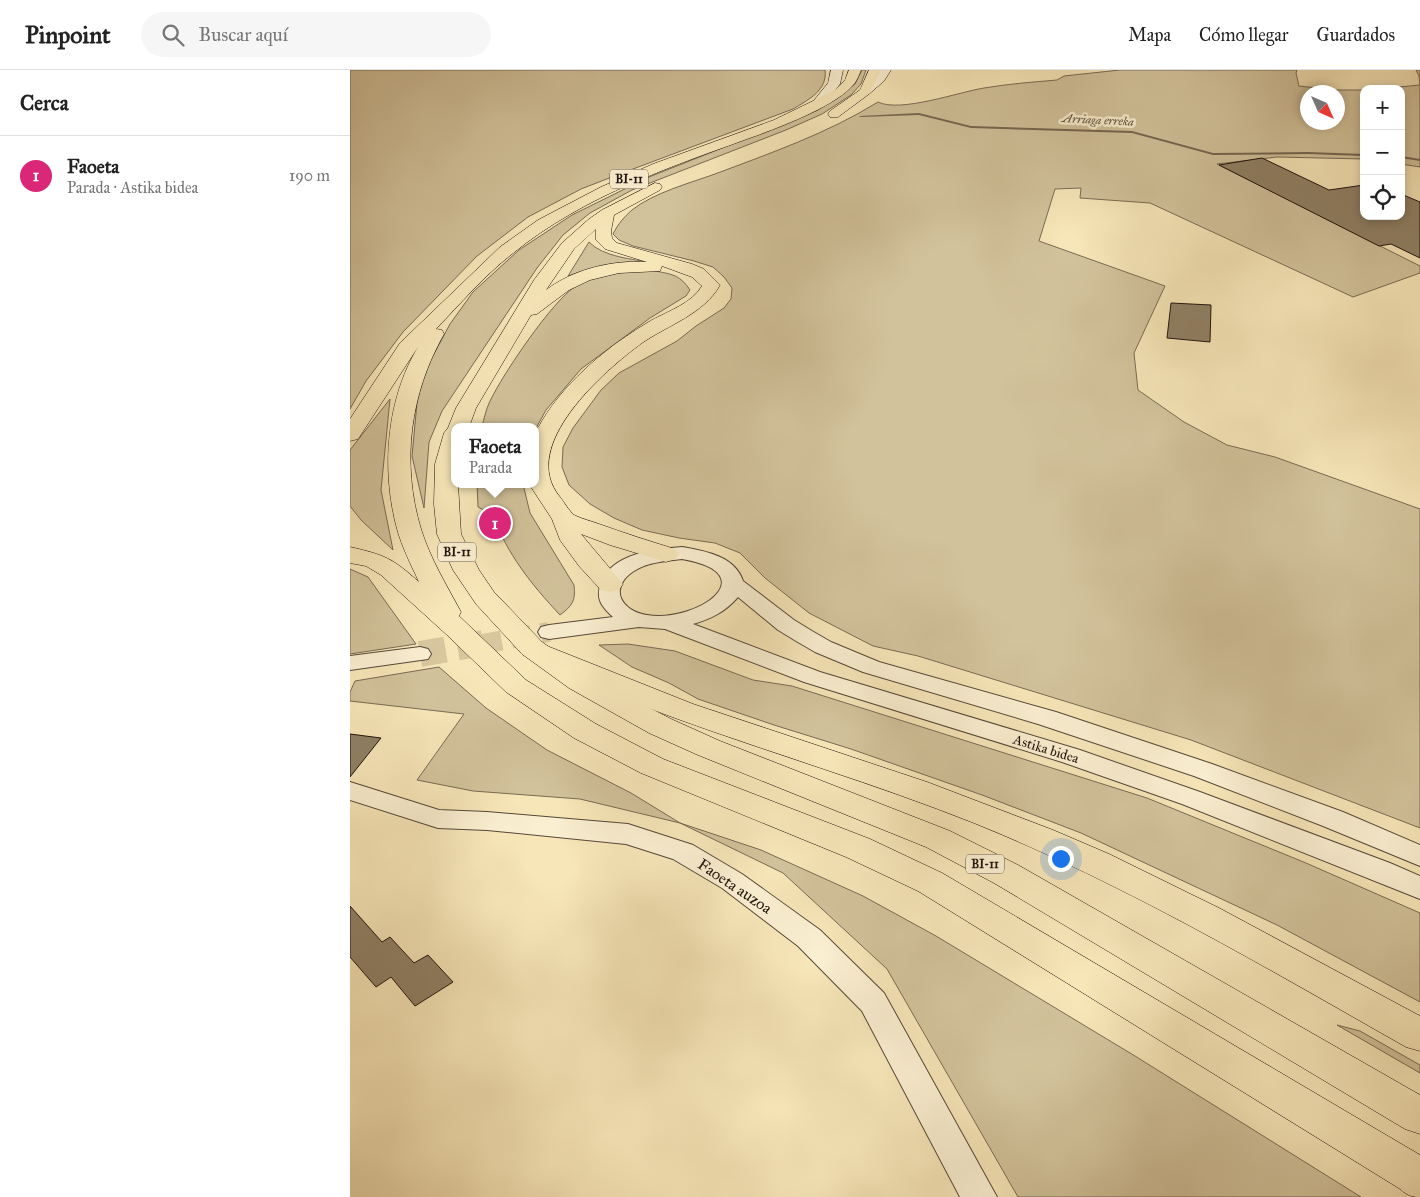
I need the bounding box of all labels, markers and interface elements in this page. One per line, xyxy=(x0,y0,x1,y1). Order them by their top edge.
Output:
search box xyxy=(141,12,491,57)
text: Pinpoint xyxy=(25,20,111,50)
icon: search xyxy=(159,21,187,49)
text: Buscar aquí xyxy=(199,23,288,46)
text: Mapa xyxy=(1128,24,1171,46)
text: Cómo llegar xyxy=(1199,24,1289,46)
text: Guardados xyxy=(1317,24,1395,46)
north arrow xyxy=(1300,85,1345,130)
map controls xyxy=(1360,85,1405,220)
button: + xyxy=(1360,85,1405,130)
text: Cerca xyxy=(20,90,69,116)
water label: Arriaga erreka xyxy=(1060,111,1135,129)
button: − xyxy=(1360,130,1405,175)
text: Faoeta xyxy=(67,155,119,178)
text: 1 xyxy=(33,166,39,185)
text: 190 m xyxy=(289,166,330,185)
road number: BI-11 xyxy=(610,170,648,188)
button: locate xyxy=(1360,175,1405,220)
text: Parada · Astika bidea xyxy=(67,178,198,197)
popup xyxy=(451,423,539,488)
text: Faoeta xyxy=(469,435,521,458)
text: Parada xyxy=(469,458,512,477)
pin: 1 xyxy=(479,504,511,542)
road number: BI-11 xyxy=(438,542,476,562)
street label: Astika bidea xyxy=(1010,731,1081,767)
your location xyxy=(1048,846,1074,872)
street label: Faoeta auzoa xyxy=(694,854,776,918)
road number: BI-11 xyxy=(966,854,1004,874)

